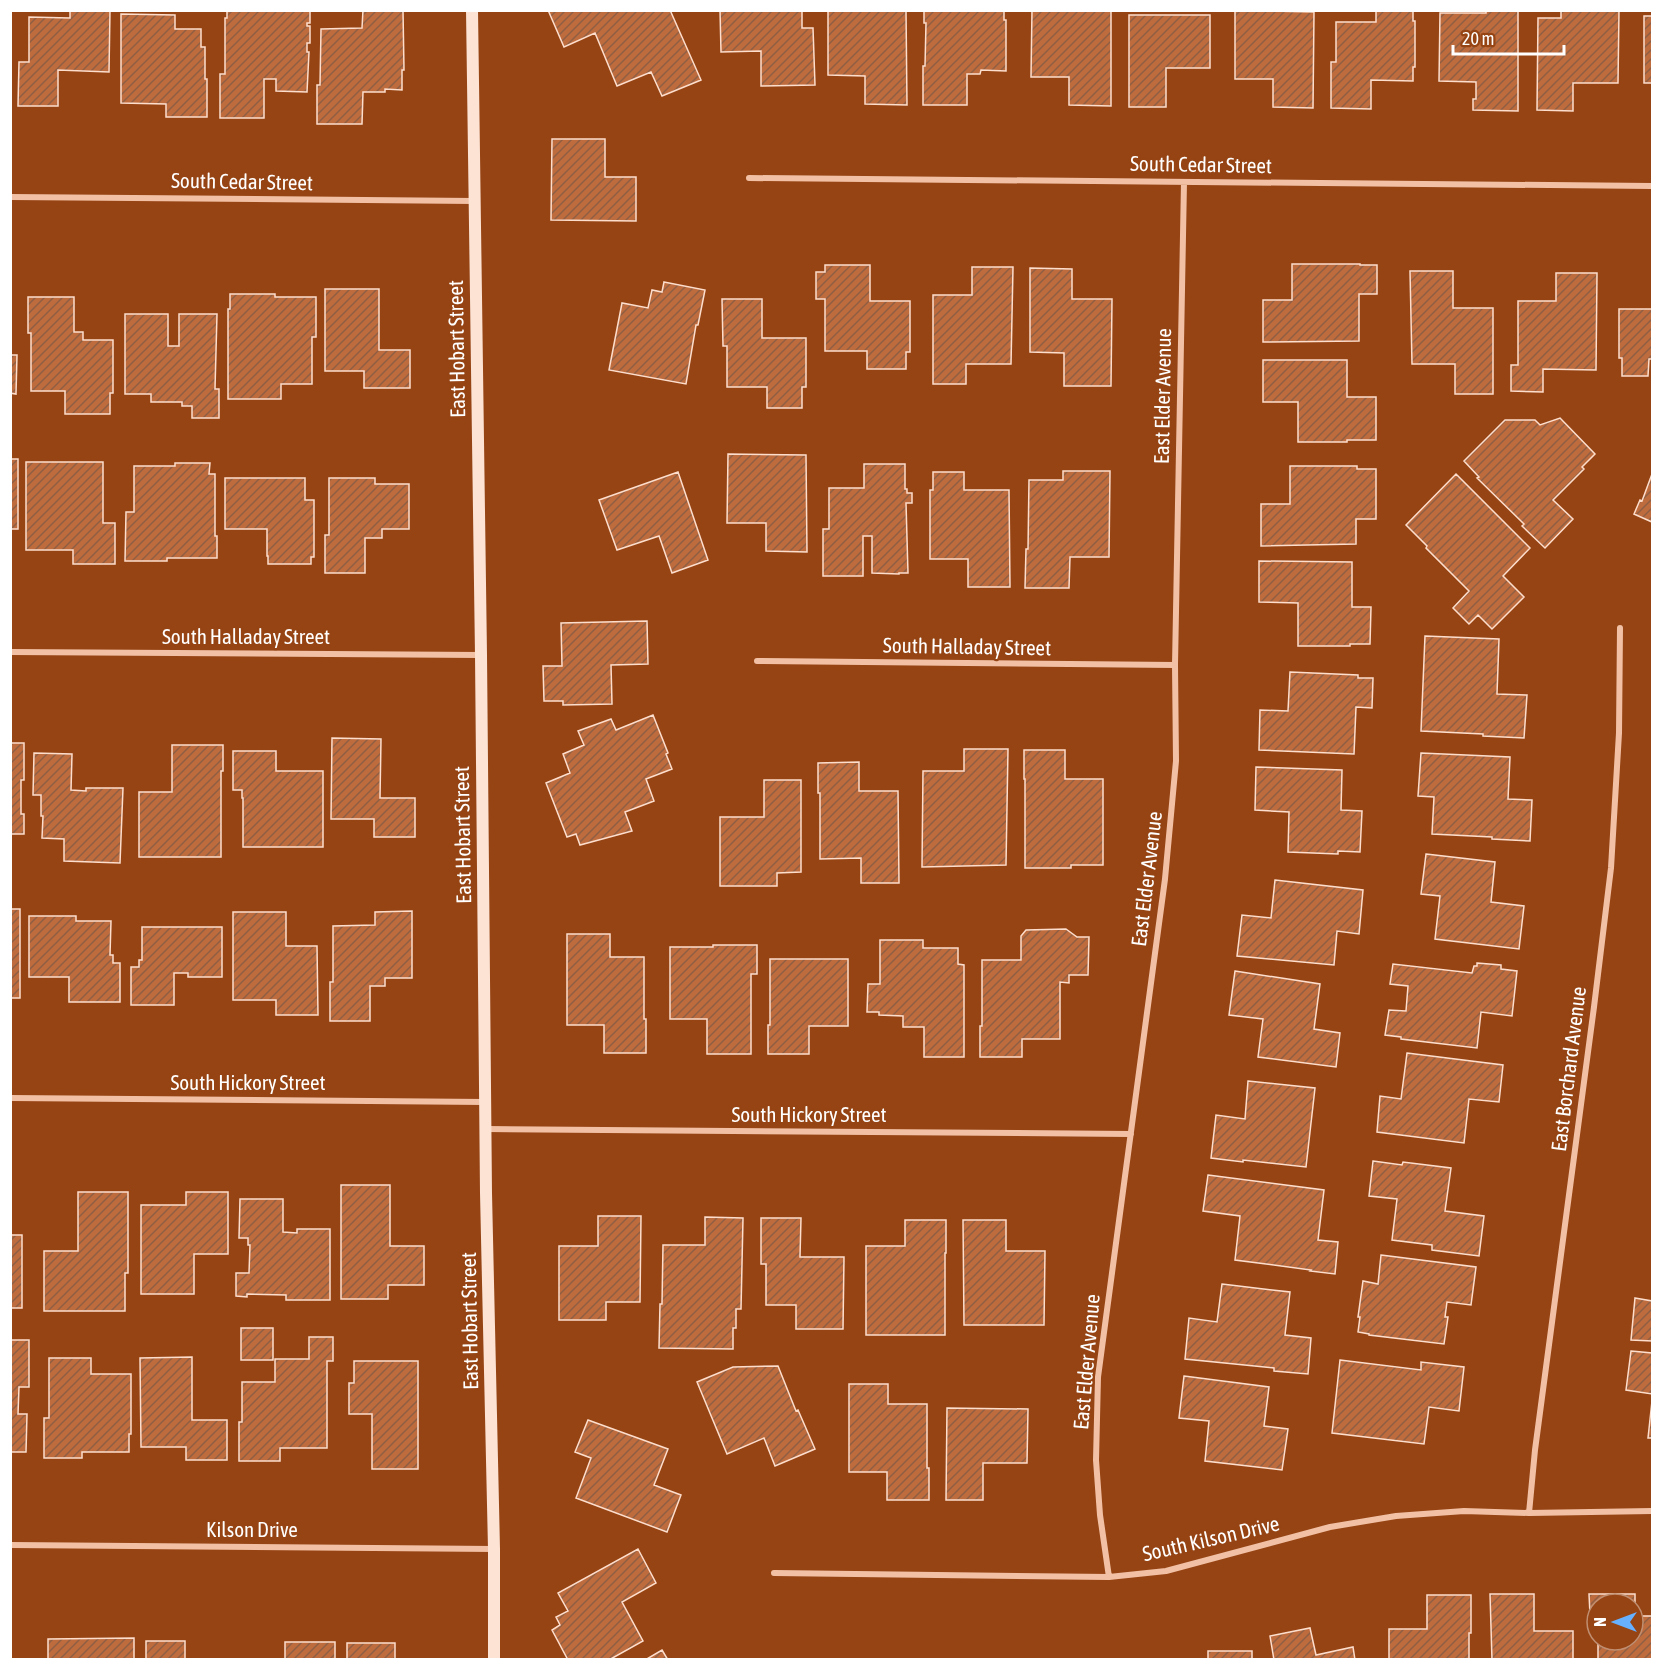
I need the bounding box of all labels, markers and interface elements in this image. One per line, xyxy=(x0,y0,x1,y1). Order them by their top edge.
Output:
scale bar xyxy=(1453,18,1564,56)
text: 20 m xyxy=(1462,28,1494,49)
street label: South Cedar Street xyxy=(1130,151,1272,177)
street label: South Cedar Street xyxy=(171,168,313,194)
street label: East Hobart Street xyxy=(443,280,469,418)
street label: East Elder Avenue xyxy=(1149,328,1175,464)
street label: South Halladay Street xyxy=(162,624,330,648)
street label: South Halladay Street xyxy=(883,633,1051,659)
street label: East Hobart Street xyxy=(449,766,475,904)
street label: East Elder Avenue xyxy=(1126,810,1166,948)
street label: East Borchard Avenue xyxy=(1546,985,1590,1153)
street label: South Hickory Street xyxy=(170,1070,326,1094)
street label: South Hickory Street xyxy=(731,1102,887,1126)
street label: East Hobart Street xyxy=(456,1252,482,1390)
street label: East Elder Avenue xyxy=(1068,1293,1104,1431)
street label: South Kilson Drive xyxy=(1140,1511,1282,1565)
street label: Kilson Drive xyxy=(206,1517,298,1541)
north arrow xyxy=(1585,1592,1645,1652)
text: N xyxy=(1591,1617,1609,1627)

